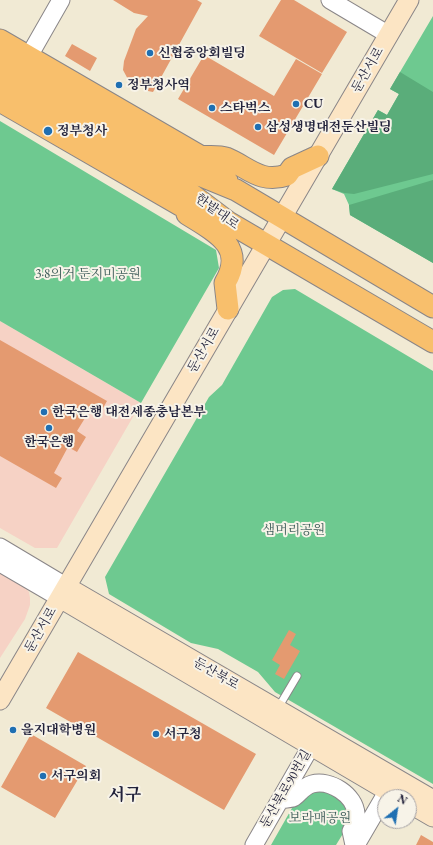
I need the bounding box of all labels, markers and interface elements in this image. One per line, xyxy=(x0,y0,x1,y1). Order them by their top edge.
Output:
street label: 둔산서로 xyxy=(349,44,387,96)
place label: 신협중앙회빌딩 xyxy=(158,45,246,61)
marker: 신협중앙회빌딩 xyxy=(145,48,155,58)
place label: 정부청사역 xyxy=(127,77,190,93)
marker: 정부청사역 xyxy=(114,80,124,90)
place label: CU xyxy=(304,96,323,112)
marker: CU xyxy=(291,99,301,109)
place label: 스타벅스 xyxy=(220,100,270,116)
marker: 스타벅스 xyxy=(207,103,217,113)
place label: 삼성생명대전둔산빌딩 xyxy=(266,119,392,135)
marker: 삼성생명대전둔산빌딩 xyxy=(253,122,263,132)
place label: 정부청사 xyxy=(57,123,107,139)
marker: 정부청사 xyxy=(42,125,54,137)
street label: 한밭대로 xyxy=(192,191,242,233)
park label: 3·8의거 둔지미공원 xyxy=(35,266,141,282)
street label: 둔산서로 xyxy=(185,324,223,376)
place label: 한국은행 대전세종충남본부 xyxy=(52,404,206,420)
marker: 한국은행 대전세종충남본부 xyxy=(39,407,49,417)
marker: 한국은행 xyxy=(44,423,54,433)
place label: 한국은행 xyxy=(24,434,74,450)
park label: 샘머리공원 xyxy=(263,522,325,538)
street label: 둔산서로 xyxy=(22,604,60,656)
street label: 둔산북로 xyxy=(190,655,242,693)
place label: 을지대학병원 xyxy=(21,722,96,738)
marker: 을지대학병원 xyxy=(8,725,18,735)
place label: 서구청 xyxy=(164,726,202,742)
marker: 서구청 xyxy=(151,729,161,739)
street label: 둔산북로90번길 xyxy=(257,747,315,831)
place label: 서구의회 xyxy=(51,768,101,784)
marker: 서구의회 xyxy=(38,771,48,781)
district label: 서구 xyxy=(109,785,141,805)
north arrow xyxy=(377,789,417,829)
text: N xyxy=(395,791,410,808)
park label: 보라매공원 xyxy=(289,810,351,826)

